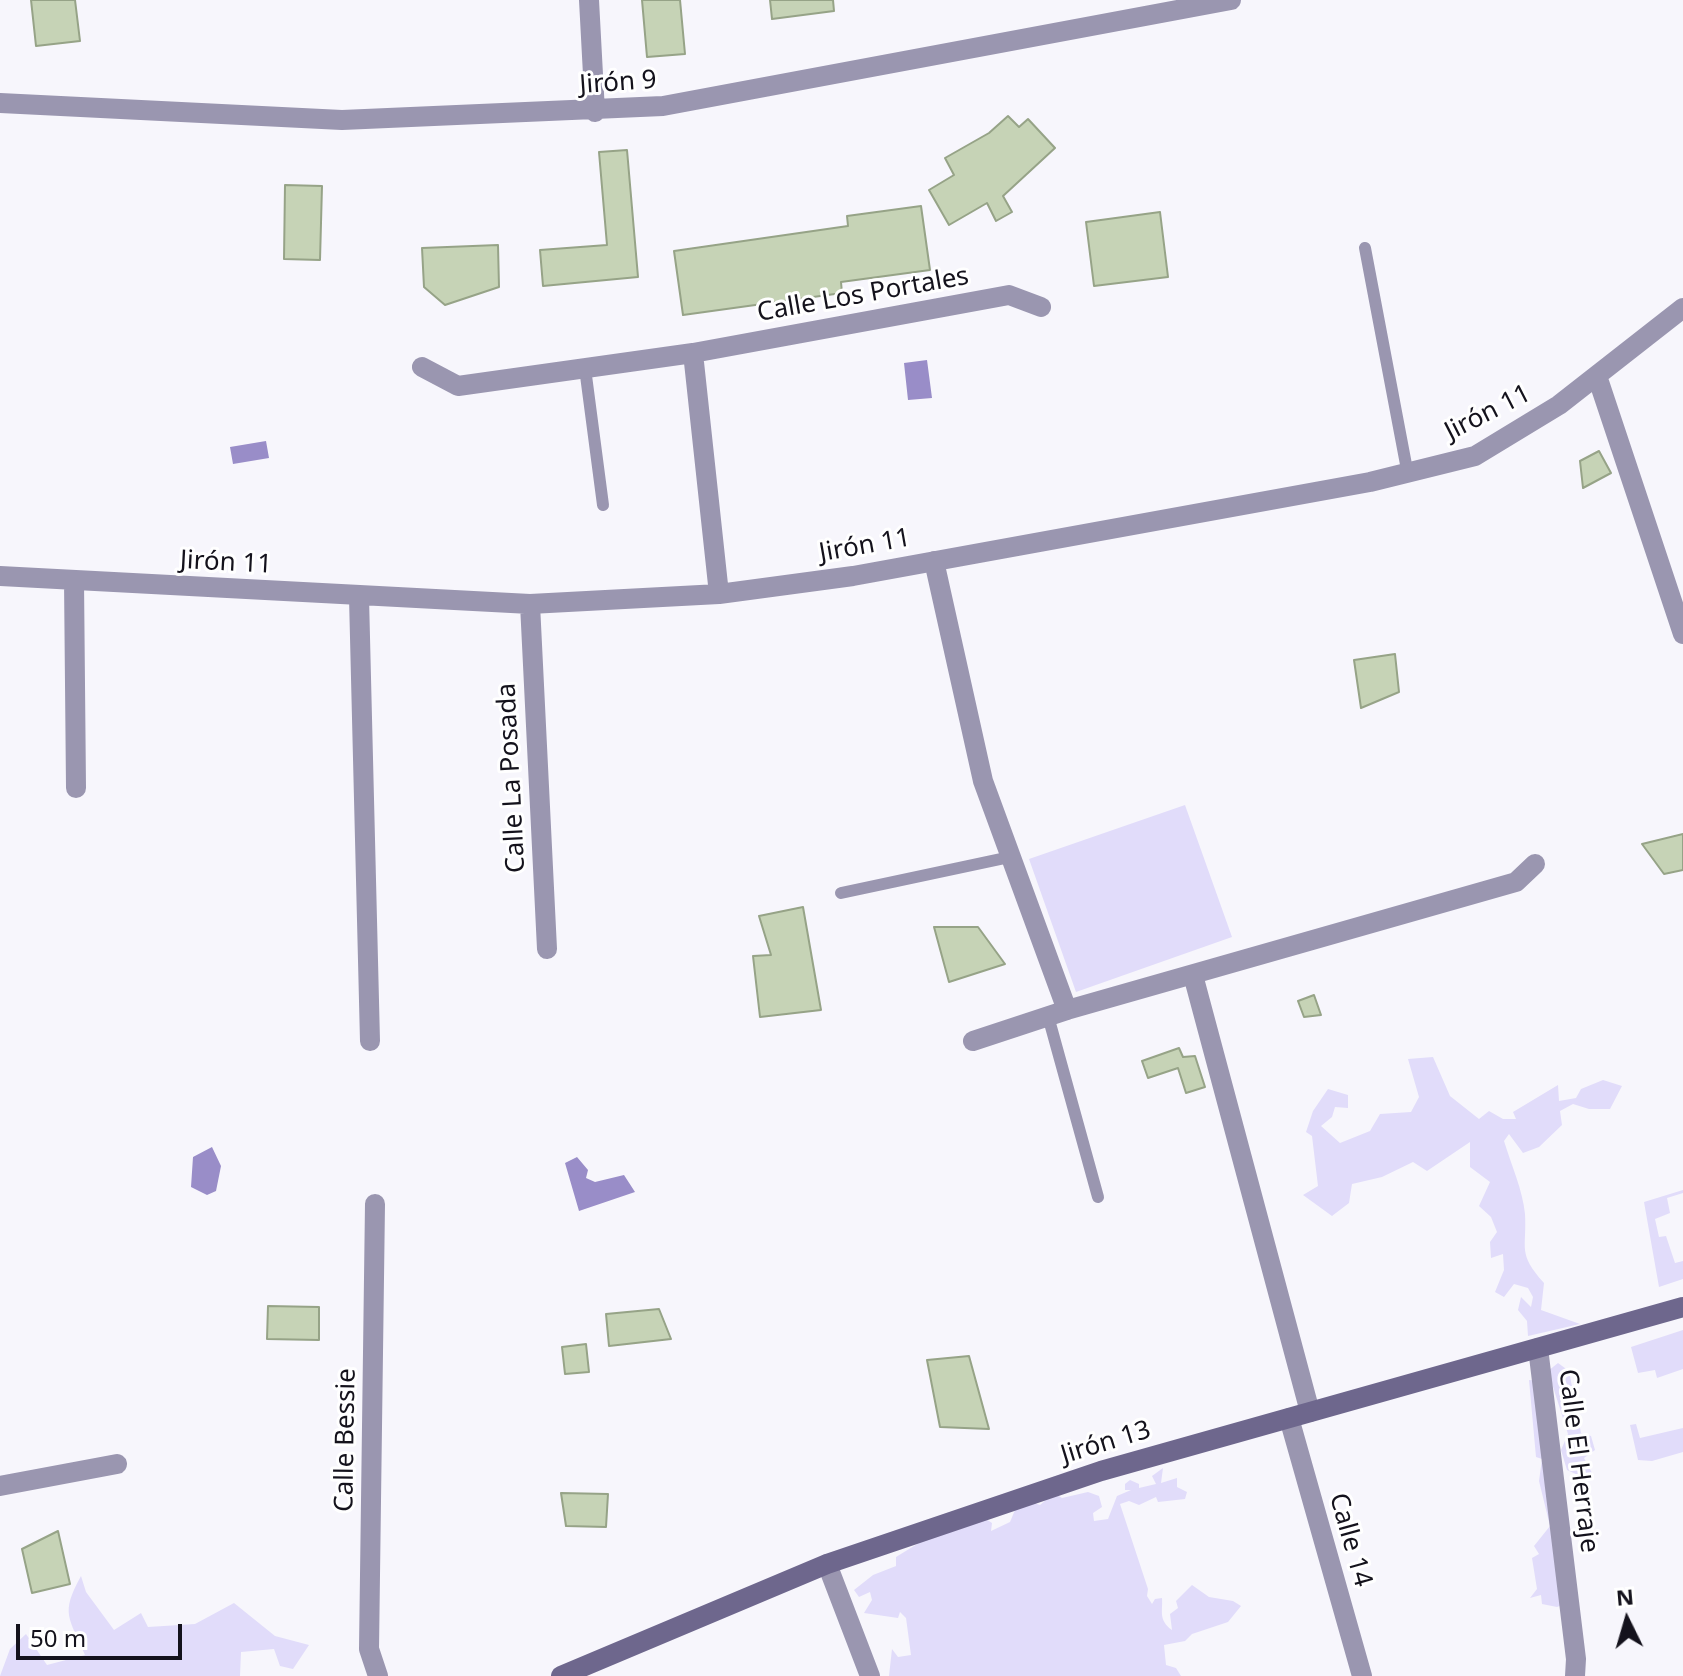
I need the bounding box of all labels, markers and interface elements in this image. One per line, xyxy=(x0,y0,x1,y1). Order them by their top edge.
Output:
street label: Jirón 9 xyxy=(578,65,658,101)
street label: Calle Los Portales xyxy=(755,261,971,329)
street label: Jirón 11 xyxy=(1440,378,1536,448)
street label: Jirón 11 xyxy=(817,523,913,569)
street label: Jirón 11 xyxy=(179,545,273,581)
street label: Calle La Posada xyxy=(491,682,533,874)
street label: Calle El Herraje xyxy=(1551,1367,1605,1555)
street label: Calle Bessie xyxy=(329,1368,363,1512)
street label: Jirón 13 xyxy=(1057,1415,1155,1471)
street label: Calle 14 xyxy=(1322,1490,1378,1590)
north arrow xyxy=(1587,1580,1667,1660)
text: N xyxy=(1615,1580,1635,1612)
scale bar xyxy=(20,1608,186,1658)
text: 50 m xyxy=(30,1621,86,1654)

